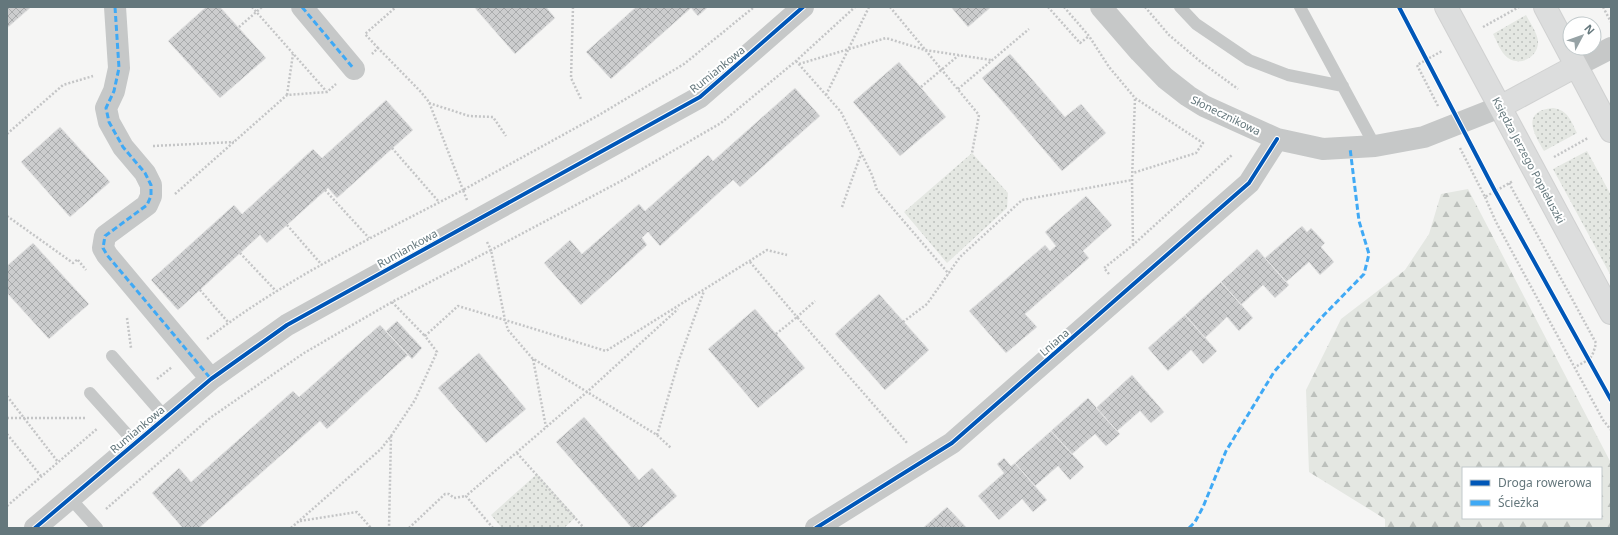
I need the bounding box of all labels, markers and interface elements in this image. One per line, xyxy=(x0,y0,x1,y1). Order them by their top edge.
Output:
north arrow xyxy=(1562,16,1602,56)
text: N xyxy=(1581,21,1599,37)
street label: Rumiankowa xyxy=(686,42,748,96)
street label: Słonecznikowa xyxy=(1189,92,1263,138)
street label: Księdza Jerzego Popiełuszki xyxy=(1489,94,1569,226)
street label: Rumiankowa xyxy=(374,225,440,271)
street label: Lniana xyxy=(1036,325,1072,359)
street label: Rumiankowa xyxy=(107,402,167,456)
legend xyxy=(1462,467,1602,519)
text: Droga rowerowa xyxy=(1498,474,1592,491)
text: Ścieżka xyxy=(1498,494,1539,511)

